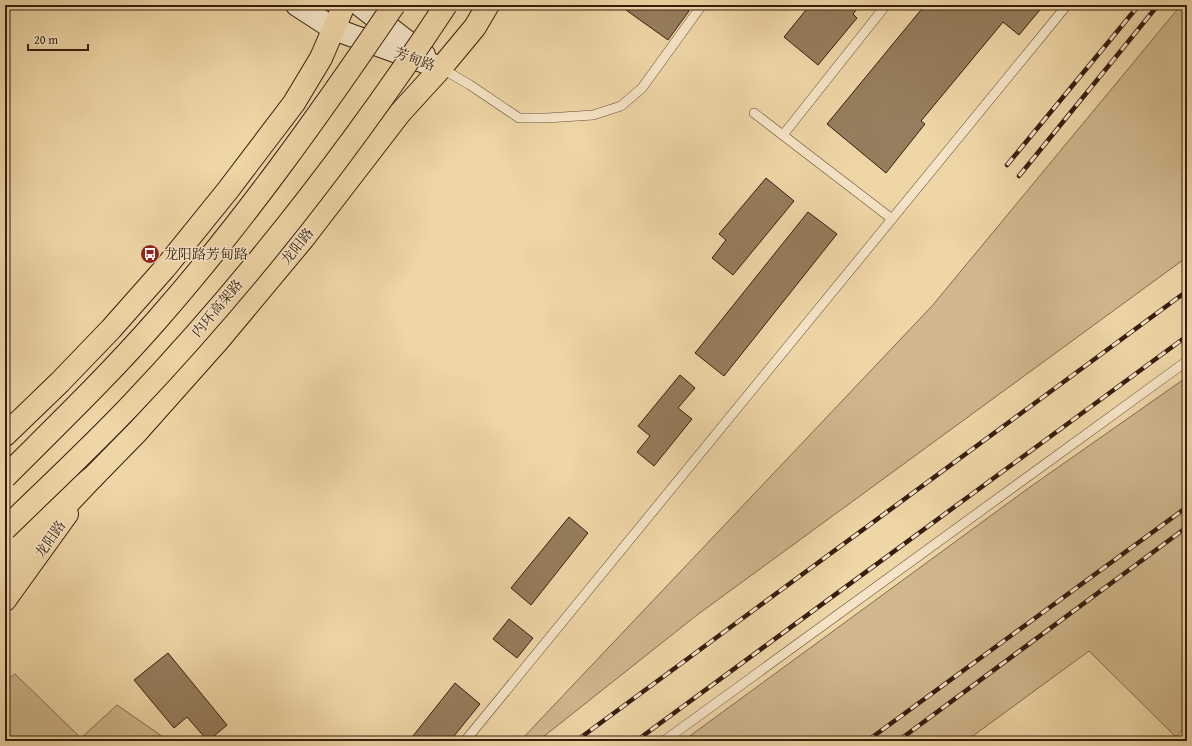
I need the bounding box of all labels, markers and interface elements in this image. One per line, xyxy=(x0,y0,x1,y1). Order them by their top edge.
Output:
scale bar xyxy=(28,26,88,52)
text: 20 m xyxy=(34,31,58,48)
street label: 芳甸路 xyxy=(392,42,438,76)
street label: 龙阳路 xyxy=(276,223,318,269)
bus stop icon: 龙阳路芳甸路 xyxy=(139,243,161,265)
place label: 龙阳路芳甸路 xyxy=(164,244,248,264)
street label: 内环高架路 xyxy=(187,275,247,341)
street label: 龙阳路 xyxy=(30,516,70,562)

